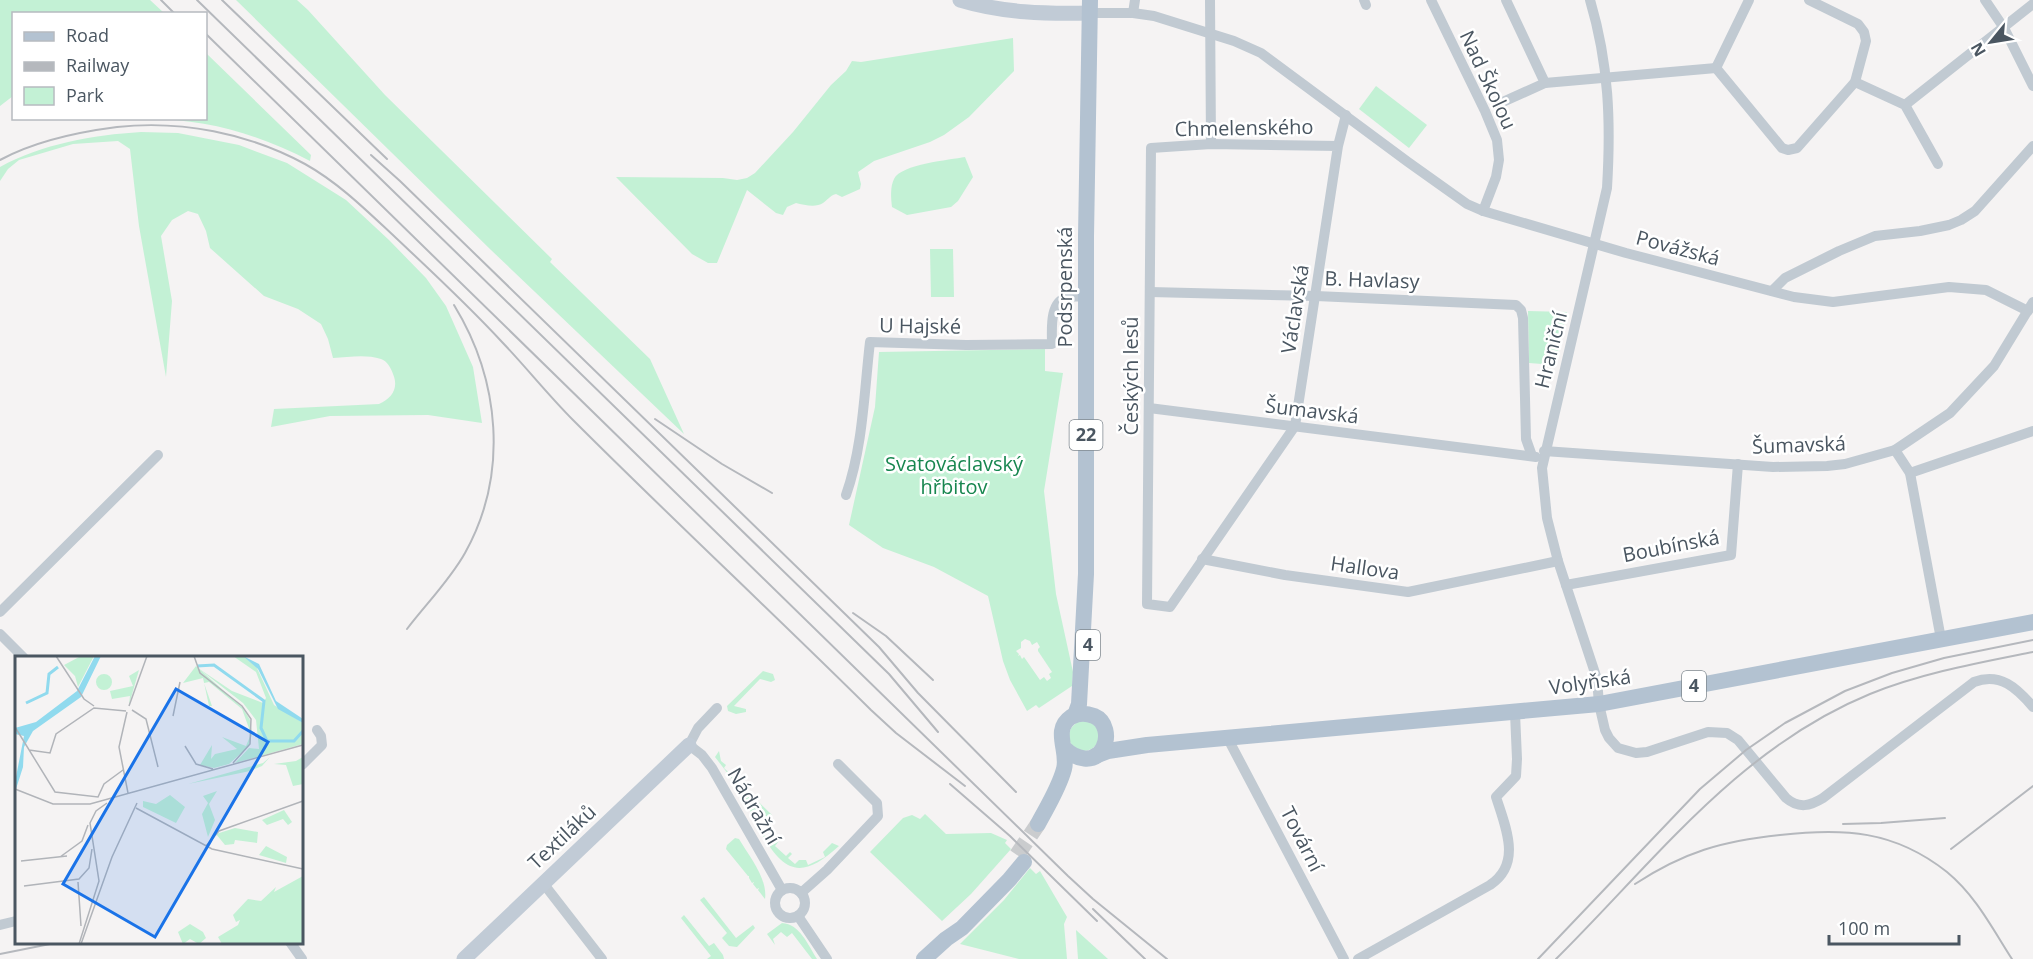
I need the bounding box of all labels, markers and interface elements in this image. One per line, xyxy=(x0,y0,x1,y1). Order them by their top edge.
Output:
legend xyxy=(12,12,207,120)
north arrow xyxy=(1961,12,2021,72)
text: Road xyxy=(66,23,109,47)
street label: Nad Školou xyxy=(1454,26,1523,134)
text: N xyxy=(1965,38,1991,61)
text: Railway xyxy=(66,53,130,77)
text: Park xyxy=(66,83,104,107)
street label: Chmelenského xyxy=(1174,113,1314,142)
street label: Povážská xyxy=(1633,223,1723,272)
street label: Podsrpenská xyxy=(1051,227,1078,347)
street label: Václavská xyxy=(1274,262,1315,355)
street label: B. Havlasy xyxy=(1324,264,1421,295)
street label: Hraniční xyxy=(1528,308,1573,391)
street label: U Hajské xyxy=(879,311,961,340)
street label: Českých lesů xyxy=(1117,316,1144,436)
street label: Šumavská xyxy=(1264,391,1360,430)
road number: 22 xyxy=(1070,420,1102,450)
street label: Šumavská xyxy=(1752,429,1846,460)
park label: Svatováclavský hřbitov xyxy=(885,450,1024,500)
street label: Boubínská xyxy=(1620,523,1722,568)
street label: Hallova xyxy=(1329,549,1401,586)
road number: 4 xyxy=(1076,630,1100,660)
inset map xyxy=(15,656,303,944)
street label: Volyňská xyxy=(1547,662,1633,701)
road number: 4 xyxy=(1682,671,1706,701)
street label: Nádražní xyxy=(722,762,788,850)
street label: Textiláků xyxy=(522,798,602,875)
street label: Tovární xyxy=(1275,802,1331,877)
scale bar xyxy=(1829,908,1960,946)
text: 100 m xyxy=(1838,916,1890,940)

